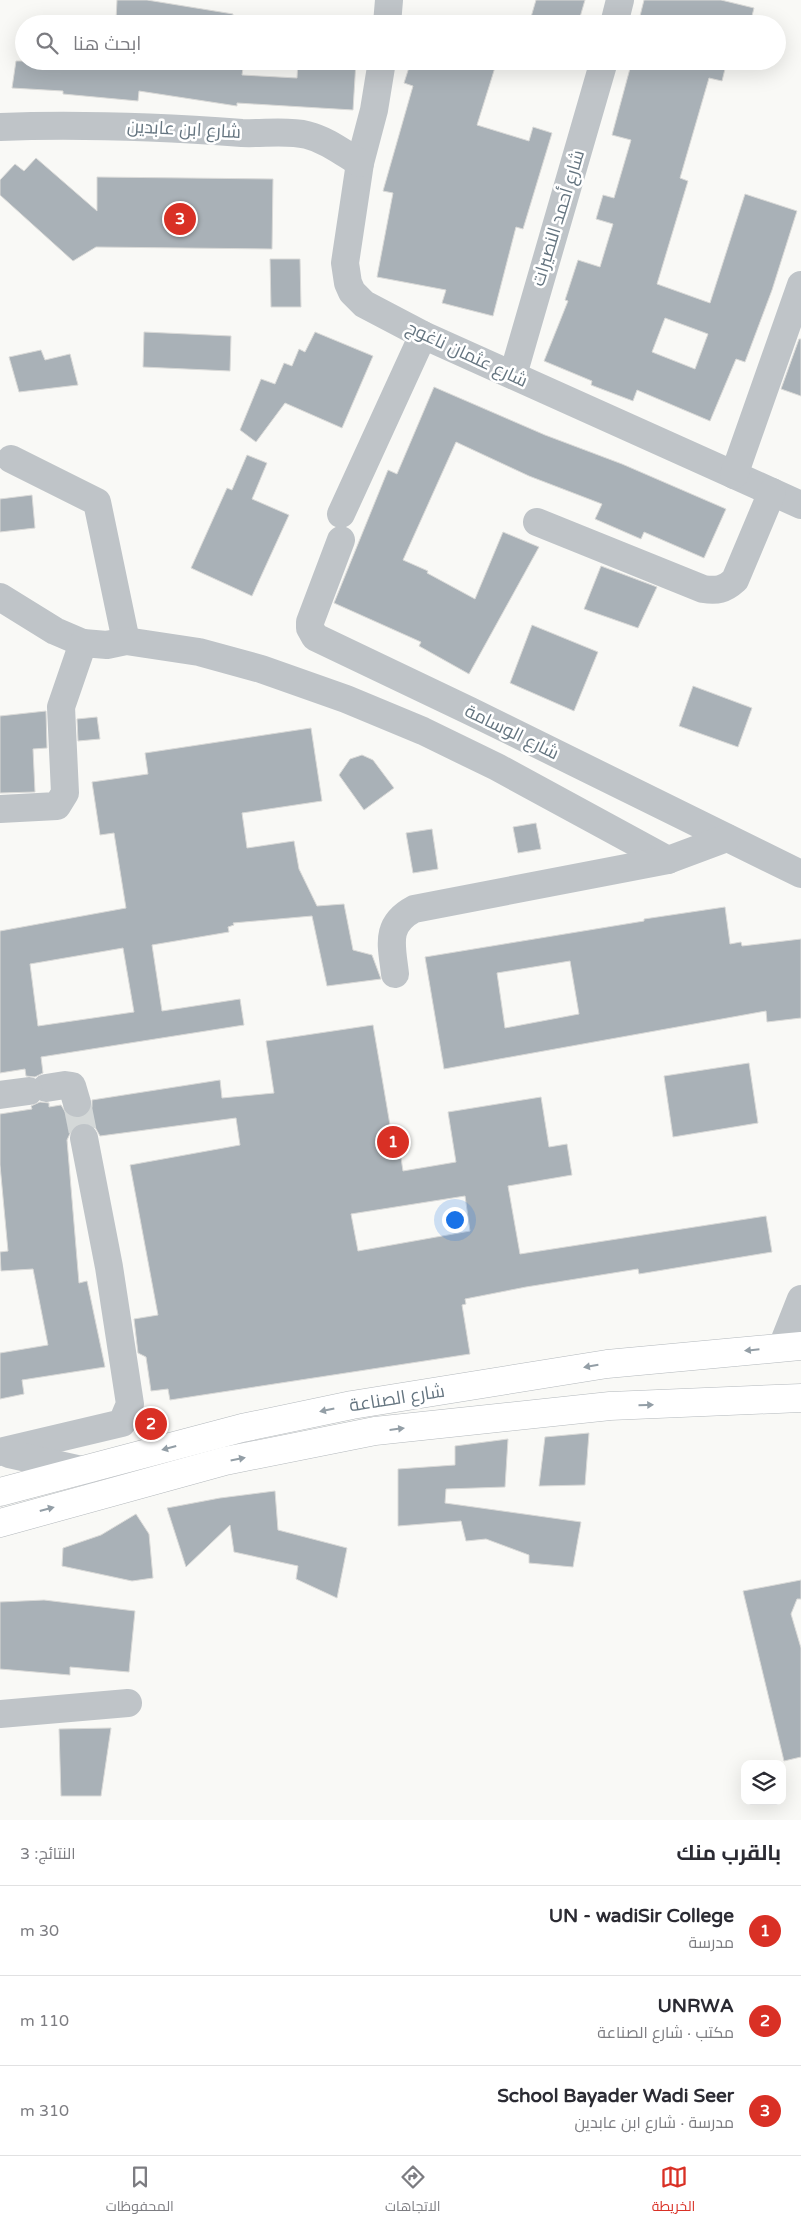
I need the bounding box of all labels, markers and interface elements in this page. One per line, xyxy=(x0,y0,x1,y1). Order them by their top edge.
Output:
search box xyxy=(15,15,786,70)
icon: search xyxy=(33,29,61,57)
text: ابحث هنا xyxy=(73,33,141,55)
street label: شارع ابن عابدين xyxy=(126,115,242,144)
street label: شارع أحمد النصيرات xyxy=(527,147,590,289)
pin: 3 xyxy=(164,200,196,238)
street label: شارع عثمان ناغوج xyxy=(402,316,531,393)
street label: شارع الوسامة xyxy=(461,700,563,765)
pin: 1 xyxy=(377,1123,409,1161)
your location xyxy=(442,1207,468,1233)
one-way arrow xyxy=(744,1346,760,1354)
one-way arrow xyxy=(582,1363,598,1371)
street label: شارع الصناعة xyxy=(348,1380,446,1417)
one-way arrow xyxy=(638,1401,654,1409)
pin: 2 xyxy=(135,1405,167,1443)
one-way arrow xyxy=(319,1406,335,1414)
one-way arrow xyxy=(390,1425,406,1433)
one-way arrow xyxy=(161,1444,177,1452)
one-way arrow xyxy=(230,1454,246,1462)
one-way arrow xyxy=(39,1505,54,1513)
map controls xyxy=(741,1760,786,1805)
button: layers xyxy=(741,1760,786,1805)
text: بالقرب منك xyxy=(676,1841,781,1866)
text: النتائج: 3 xyxy=(20,1844,76,1864)
text: UN - wadiSir College xyxy=(549,1905,734,1927)
text: 30 m xyxy=(20,1921,59,1941)
text: 1 xyxy=(760,1921,770,1941)
text: مدرسة xyxy=(688,1933,734,1953)
text: UNRWA xyxy=(657,1995,734,2017)
text: 110 m xyxy=(20,2011,69,2031)
text: 2 xyxy=(760,2011,770,2031)
text: مكتب · شارع الصناعة xyxy=(597,2023,734,2043)
text: School Bayader Wadi Seer xyxy=(497,2085,734,2107)
text: 310 m xyxy=(20,2101,69,2121)
text: 3 xyxy=(760,2101,770,2121)
text: مدرسة · شارع ابن عابدين xyxy=(574,2113,734,2133)
tab: المحفوظات xyxy=(106,2163,174,2219)
tab: الاتجاهات xyxy=(385,2163,440,2219)
tab: الخريطة xyxy=(652,2163,695,2219)

